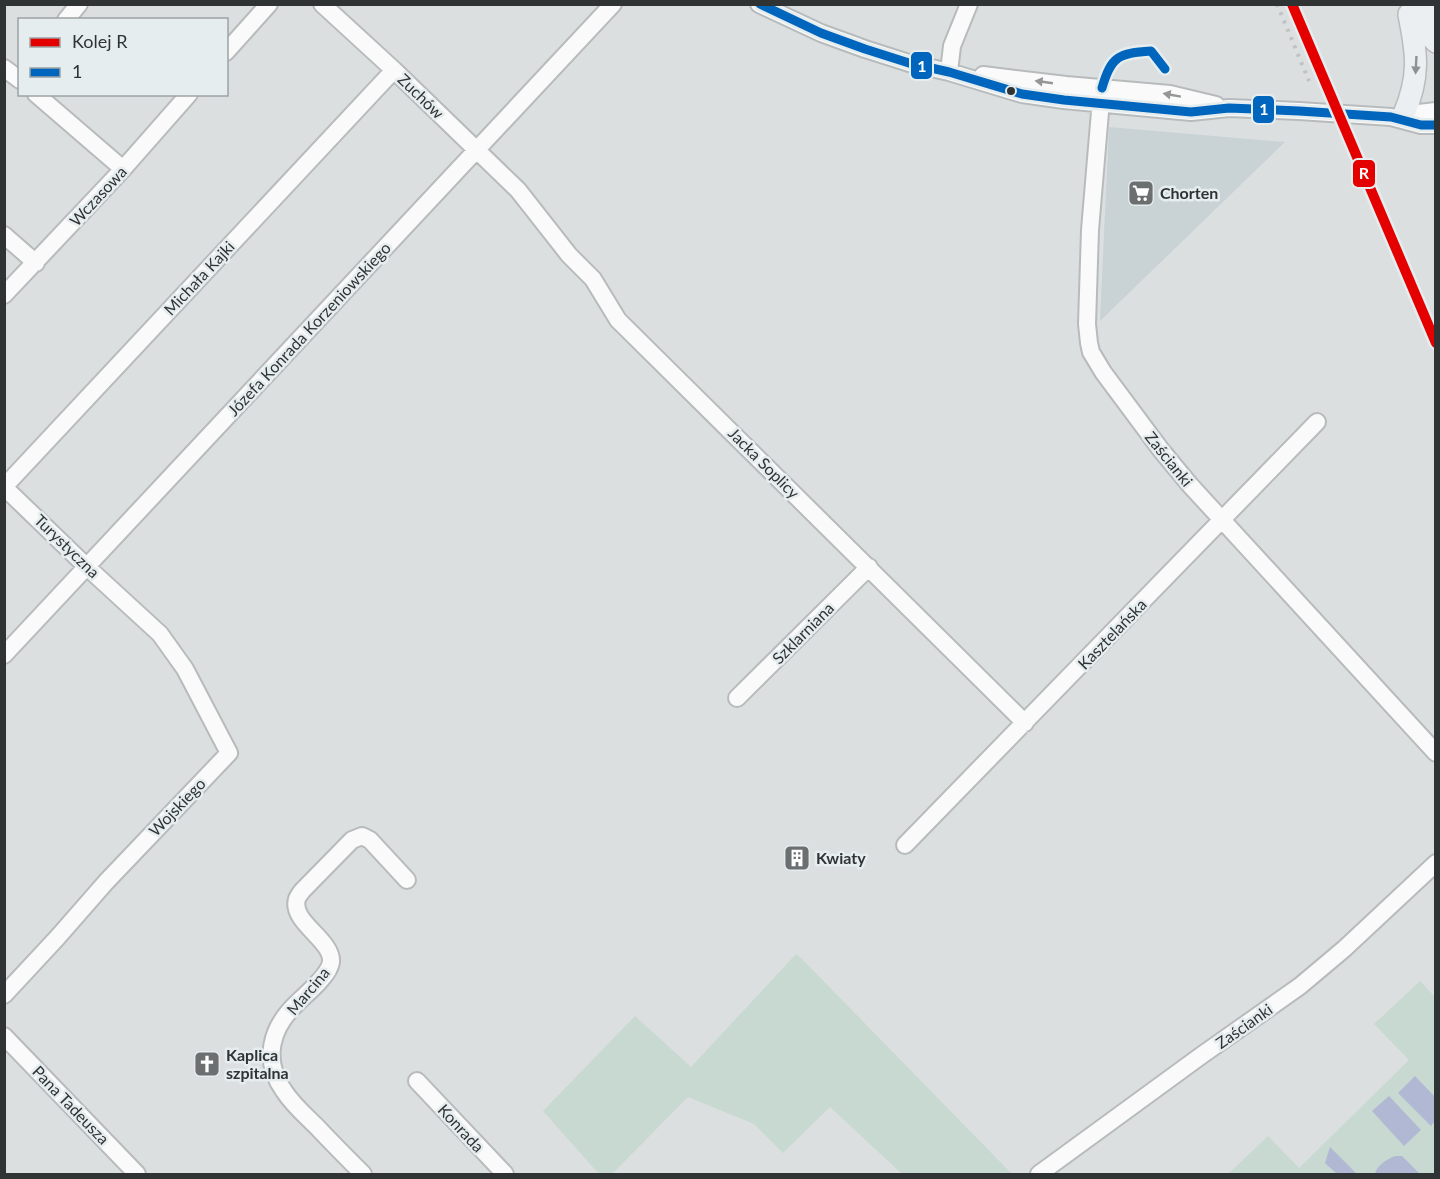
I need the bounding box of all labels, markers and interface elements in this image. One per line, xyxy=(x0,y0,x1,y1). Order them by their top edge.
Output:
legend xyxy=(18,18,228,96)
text: Kolej R xyxy=(72,30,128,52)
line badge: 1 xyxy=(910,51,933,80)
text: 1 xyxy=(917,56,927,75)
one-way arrow xyxy=(1411,56,1420,75)
text: 1 xyxy=(72,60,82,82)
street label: Zuchów xyxy=(395,69,448,122)
one-way arrow xyxy=(1034,78,1053,87)
unlabelled marker xyxy=(1005,85,1017,97)
one-way arrow xyxy=(1162,90,1181,99)
line badge: 1 xyxy=(1252,95,1275,124)
text: 1 xyxy=(1259,99,1269,118)
line badge: R xyxy=(1352,159,1376,188)
street label: Wczasowa xyxy=(65,162,130,229)
text: R xyxy=(1359,163,1370,182)
supermarket icon: Chorten xyxy=(1126,178,1156,208)
place label: Chorten xyxy=(1160,183,1218,202)
street label: Michała Kajki xyxy=(159,237,238,319)
street label: Józefa Konrada Korzeniowskiego xyxy=(223,238,394,419)
street label: Jacka Soplicy xyxy=(725,423,804,503)
street label: Zaścianki xyxy=(1142,428,1197,490)
street label: Turystyczna xyxy=(31,510,104,581)
street label: Kasztelańska xyxy=(1073,595,1150,673)
street label: Szklarniana xyxy=(768,598,837,667)
street label: Wojskiego xyxy=(144,774,209,840)
building icon: Kwiaty xyxy=(782,843,812,873)
place label: Kwiaty xyxy=(816,848,866,867)
street label: Marcina xyxy=(282,963,333,1018)
street label: Zaścianki xyxy=(1212,999,1276,1052)
place label: Kaplica szpitalna xyxy=(226,1045,289,1082)
church icon: Kaplica szpitalna xyxy=(192,1049,222,1079)
street label: Pana Tadeusza xyxy=(29,1061,114,1148)
street label: Konrada xyxy=(434,1100,488,1156)

